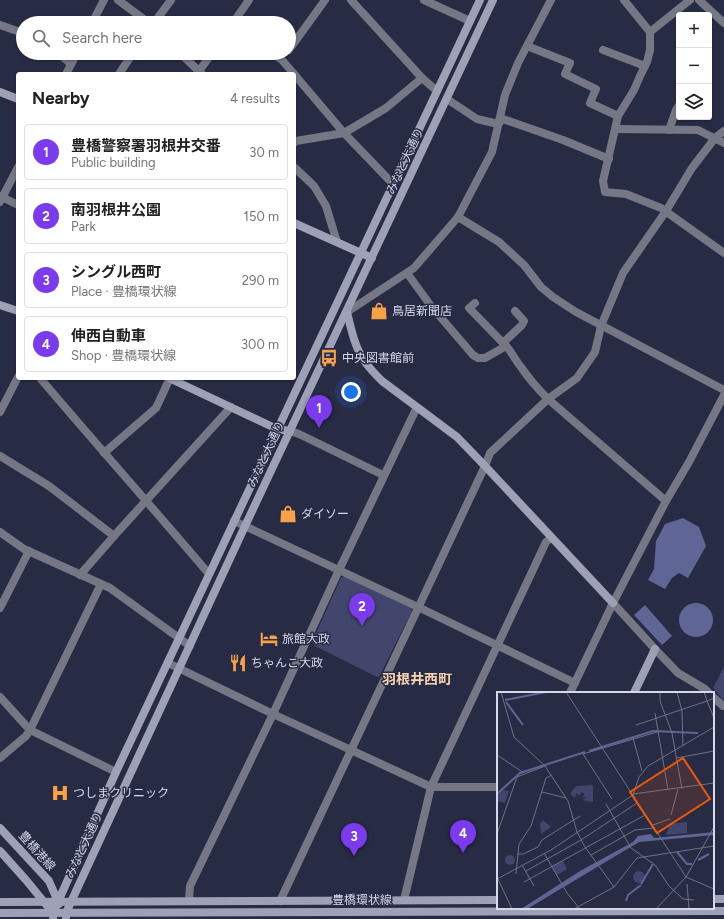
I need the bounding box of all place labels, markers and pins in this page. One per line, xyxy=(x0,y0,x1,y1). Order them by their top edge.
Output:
shop icon: 鳥居新聞店 xyxy=(369,301,389,321)
place label: 鳥居新聞店 xyxy=(392,304,452,318)
bus stop icon: 中央図書館前 xyxy=(319,348,339,368)
place label: 中央図書館前 xyxy=(342,351,414,365)
pin: 1 xyxy=(306,395,332,428)
shop icon: ダイソー xyxy=(278,504,298,524)
place label: ダイソー xyxy=(301,507,349,521)
pin: 2 xyxy=(349,593,375,626)
hotel icon: 旅館大政 xyxy=(259,629,279,649)
place label: 旅館大政 xyxy=(282,632,330,646)
restaurant icon: ちゃんこ大政 xyxy=(228,653,248,673)
place label: ちゃんこ大政 xyxy=(251,656,323,670)
hospital icon: つしまクリニック xyxy=(50,783,70,803)
place label: つしまクリニック xyxy=(73,786,169,800)
pin: 4 xyxy=(450,820,476,853)
pin: 3 xyxy=(341,823,367,856)

